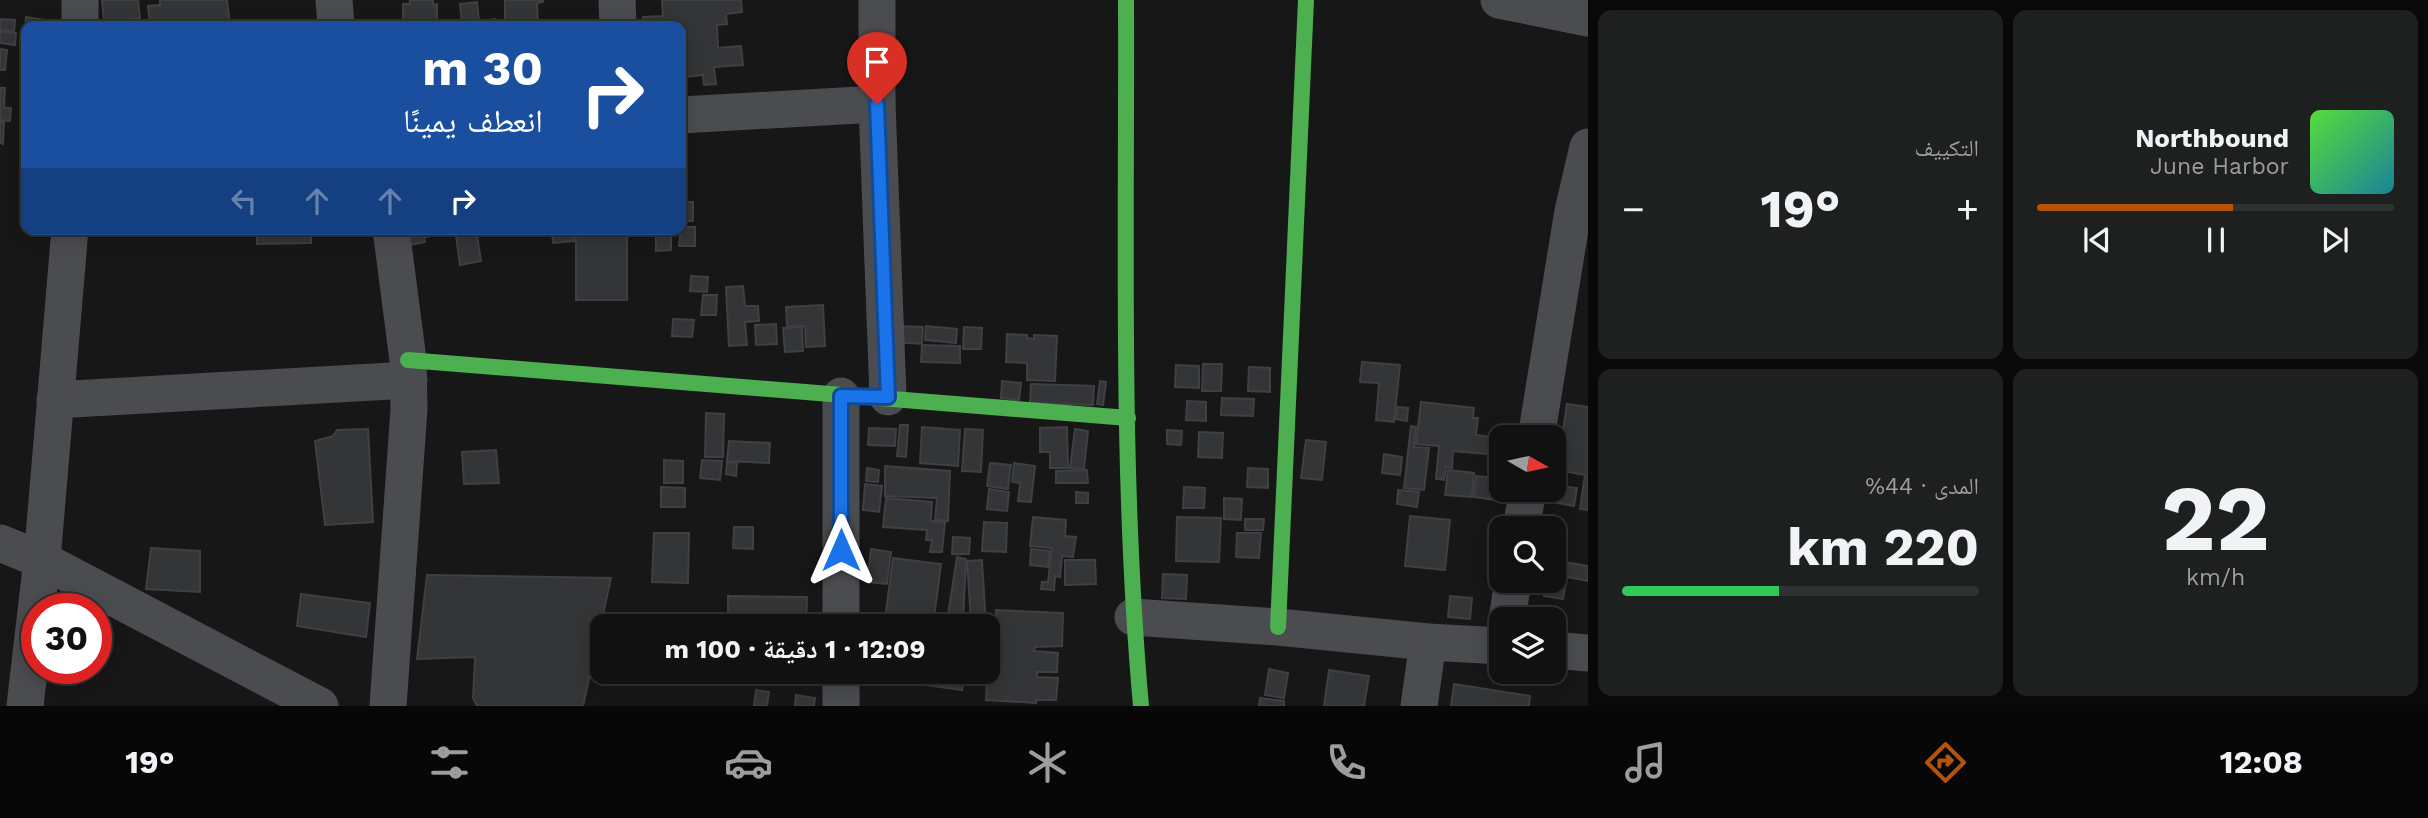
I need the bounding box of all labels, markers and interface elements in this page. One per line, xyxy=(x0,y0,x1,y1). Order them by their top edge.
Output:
pin xyxy=(847,32,907,104)
text: 30 m xyxy=(422,39,543,97)
icon: arrive xyxy=(858,43,896,81)
icon: right xyxy=(567,49,658,140)
text: انعطف يمينًا xyxy=(403,102,543,140)
text: Northbound xyxy=(2135,123,2289,153)
text: التكييف xyxy=(1914,135,1979,162)
text: June Harbor xyxy=(2150,153,2289,180)
text: 19° xyxy=(1760,179,1841,240)
icon: left xyxy=(225,182,263,220)
icon: ahead xyxy=(298,182,336,220)
icon: ahead xyxy=(371,182,409,220)
icon: right xyxy=(444,182,482,220)
text: − xyxy=(1622,187,1645,231)
text: + xyxy=(1956,187,1979,231)
icon: previous xyxy=(2078,221,2116,259)
icon: pause xyxy=(2197,221,2235,259)
icon: next xyxy=(2316,221,2354,259)
north arrow xyxy=(1489,425,1566,502)
map controls xyxy=(1489,425,1566,684)
text: 22 xyxy=(2161,465,2270,572)
text: المدى · 44% xyxy=(1865,473,1979,500)
position arrow xyxy=(804,513,878,587)
button: search xyxy=(1489,516,1566,593)
text: 220 km xyxy=(1787,517,1979,578)
text: km/h xyxy=(2186,564,2245,591)
speed limit sign: 30 xyxy=(21,593,112,684)
button: layers xyxy=(1489,607,1566,684)
text: 12:09 · 1 دقيقة · 100 m xyxy=(664,634,926,664)
icon: filters xyxy=(425,738,474,787)
icon: car xyxy=(724,738,773,787)
icon: climate xyxy=(1023,738,1072,787)
icon: phone xyxy=(1322,738,1371,787)
icon: music xyxy=(1621,738,1670,787)
icon: directions xyxy=(1921,738,1970,787)
text: 19° xyxy=(125,743,175,781)
text: 12:08 xyxy=(2220,743,2303,781)

